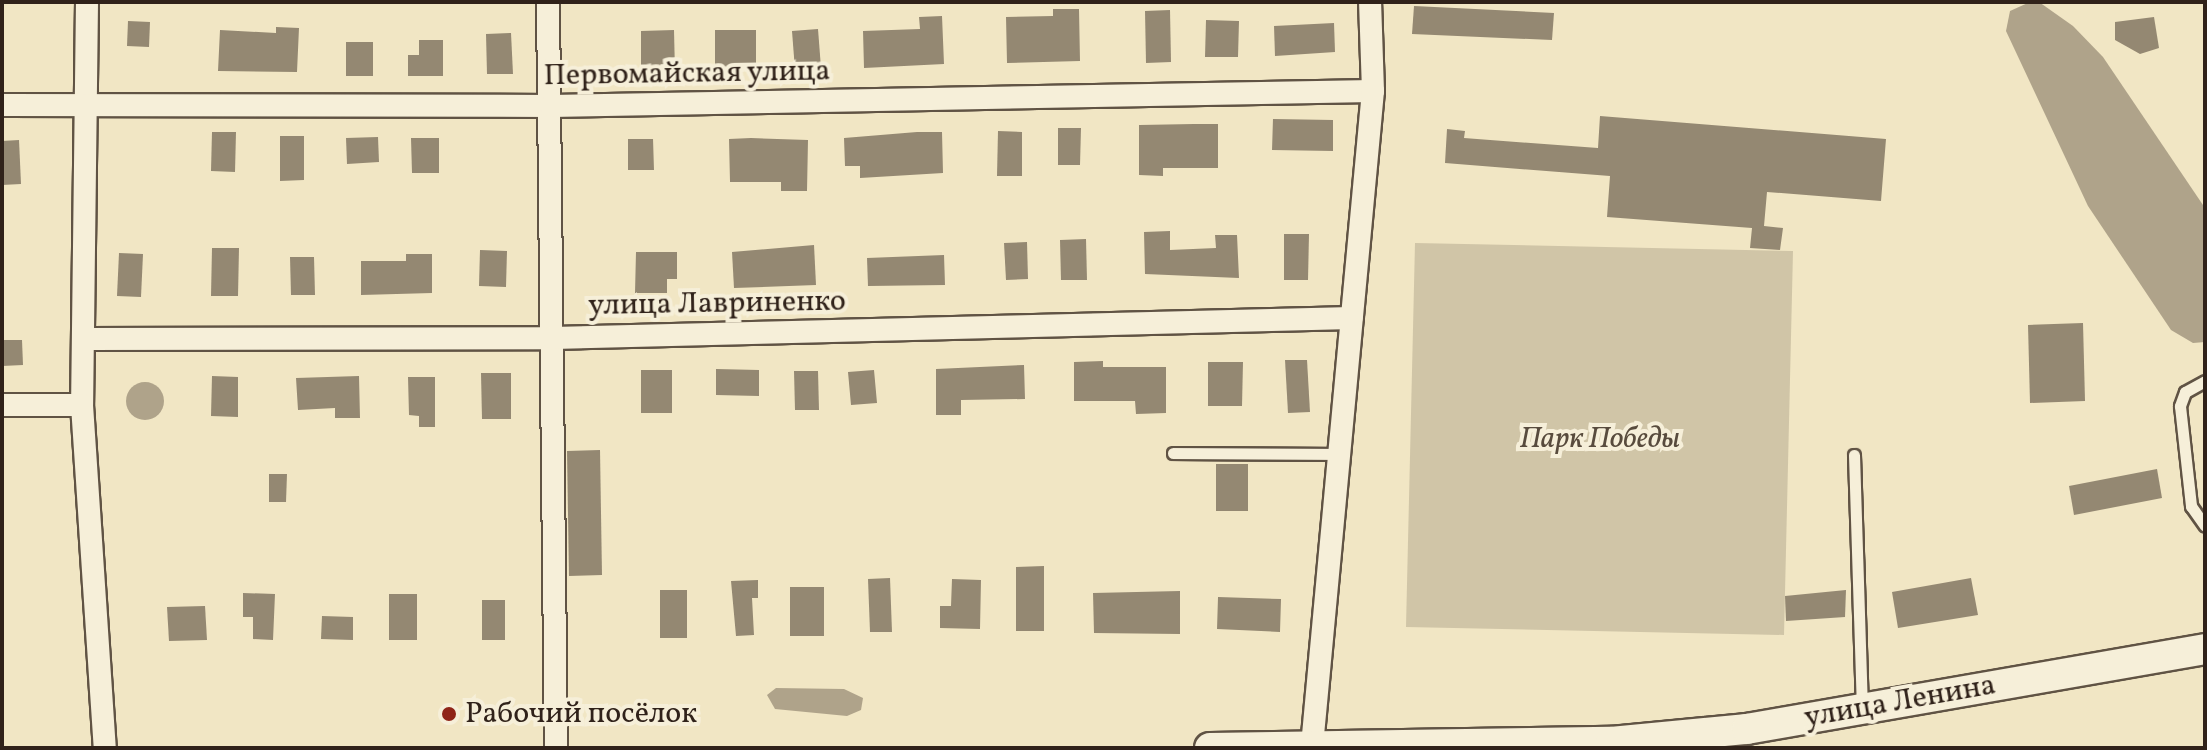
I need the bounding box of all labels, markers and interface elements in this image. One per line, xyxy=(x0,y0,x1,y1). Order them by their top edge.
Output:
street label: Первомайская улица xyxy=(543,53,831,95)
street label: улица Лавриненко xyxy=(588,284,846,324)
park label: Парк Победы xyxy=(1520,421,1680,457)
street label: улица Ленина xyxy=(1801,667,1999,737)
place label: Рабочий посёлок xyxy=(465,696,697,732)
marker: Рабочий посёлок xyxy=(440,705,458,723)

